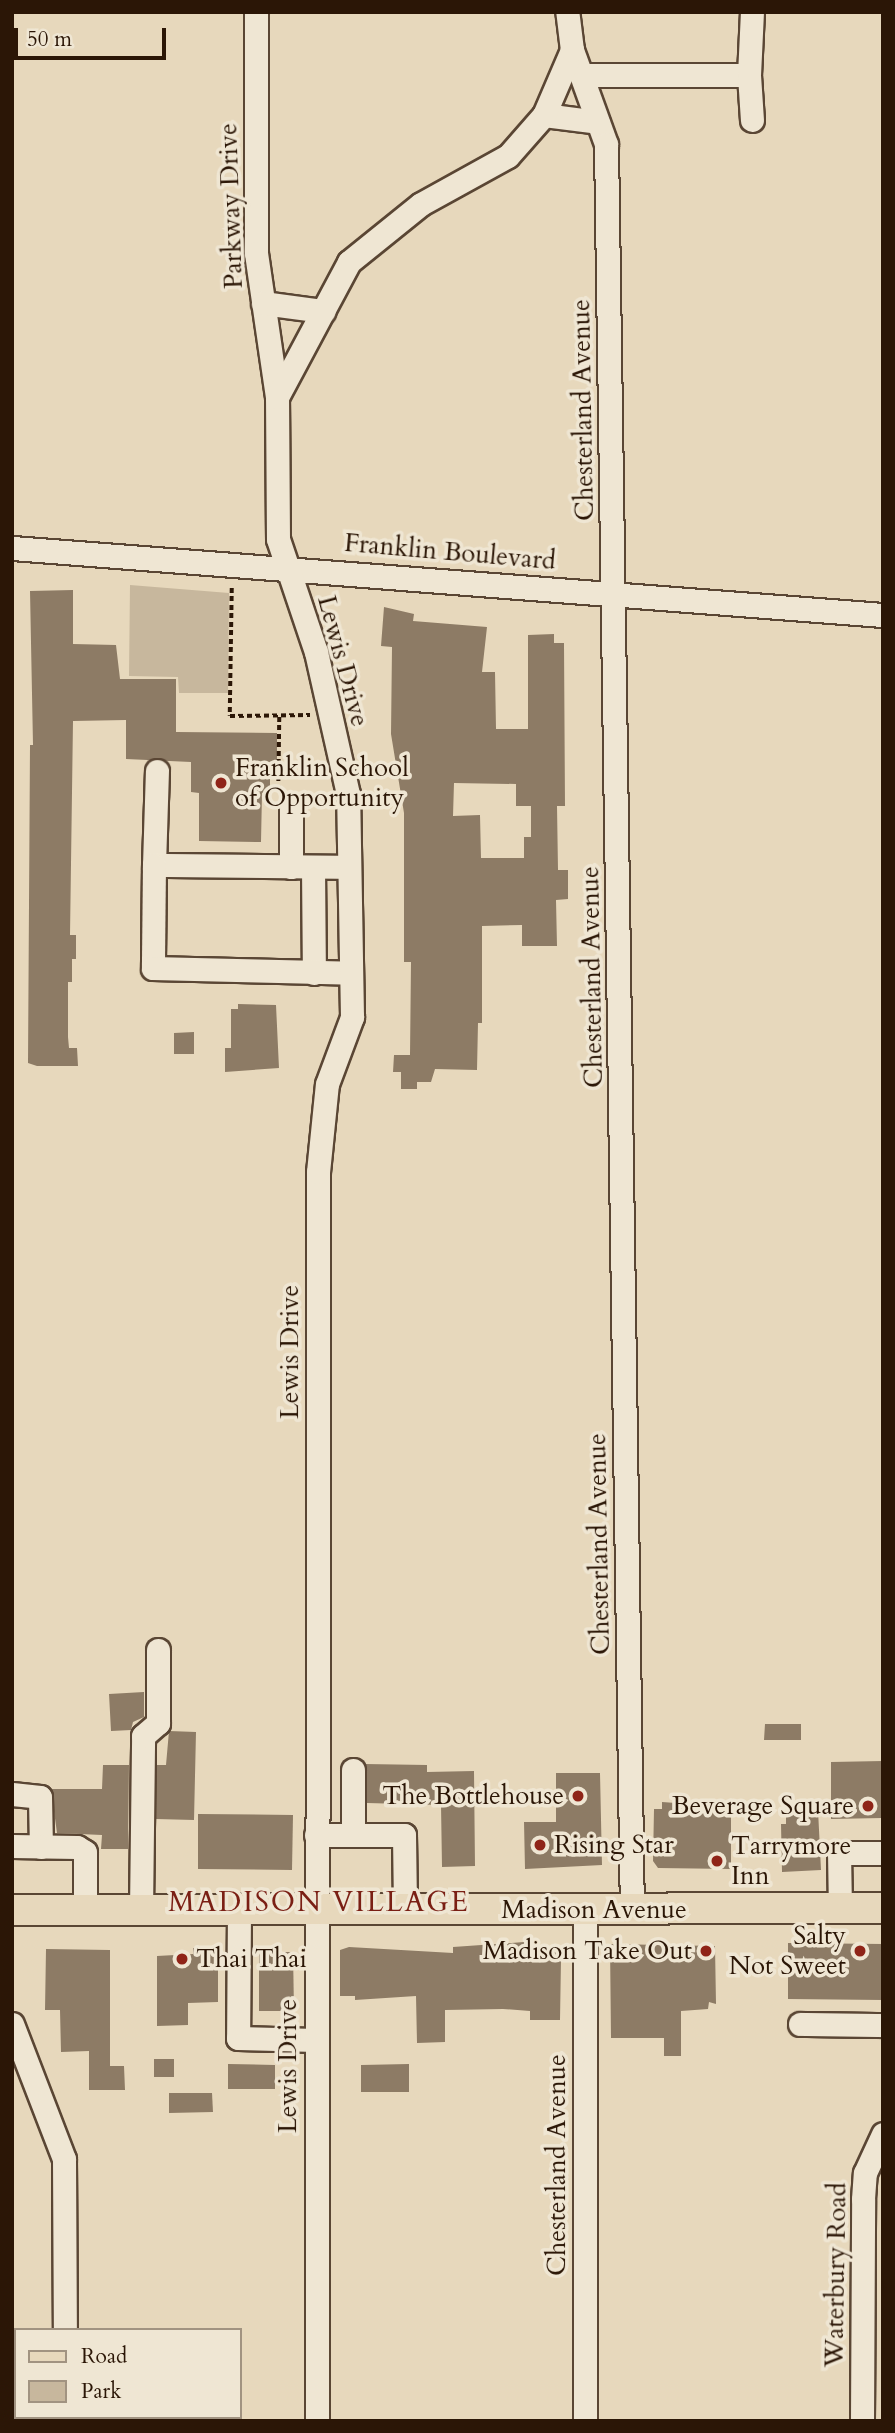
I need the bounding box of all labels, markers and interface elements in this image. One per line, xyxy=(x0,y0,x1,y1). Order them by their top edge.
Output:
scale bar xyxy=(18,14,170,58)
text: 50 m xyxy=(27,25,72,54)
street label: Parkway Drive xyxy=(213,123,249,289)
street label: Chesterland Avenue xyxy=(565,299,601,521)
street label: Franklin Boulevard xyxy=(343,527,557,577)
street label: Lewis Drive xyxy=(311,592,375,730)
place label: Franklin School of Opportunity xyxy=(235,752,409,814)
marker: Franklin School of Opportunity xyxy=(213,775,229,791)
street label: Chesterland Avenue xyxy=(574,866,610,1088)
street label: Lewis Drive xyxy=(274,1285,306,1419)
street label: Chesterland Avenue xyxy=(581,1433,617,1655)
place label: The Bottlehouse xyxy=(382,1780,564,1812)
marker: The Bottlehouse xyxy=(570,1788,586,1804)
place label: Beverage Square xyxy=(672,1790,854,1822)
marker: Beverage Square xyxy=(860,1798,876,1814)
place label: Rising Star xyxy=(554,1829,674,1861)
place label: Tarrymore Inn xyxy=(731,1830,851,1892)
marker: Rising Star xyxy=(532,1837,548,1853)
marker: Tarrymore Inn xyxy=(709,1853,725,1869)
district label: MADISON VILLAGE xyxy=(170,1885,468,1919)
street label: Madison Avenue xyxy=(501,1894,687,1926)
place label: Salty Not Sweet xyxy=(729,1920,846,1982)
place label: Madison Take Out xyxy=(483,1935,692,1967)
place label: Thai Thai xyxy=(196,1943,307,1975)
marker: Madison Take Out xyxy=(698,1943,714,1959)
marker: Salty Not Sweet xyxy=(852,1943,868,1959)
marker: Thai Thai xyxy=(174,1951,190,1967)
street label: Lewis Drive xyxy=(272,1999,304,2133)
street label: Chesterland Avenue xyxy=(541,2054,573,2276)
street label: Waterbury Road xyxy=(819,2182,853,2368)
legend xyxy=(14,2328,242,2419)
text: Road xyxy=(81,2342,127,2371)
text: Park xyxy=(81,2377,121,2406)

